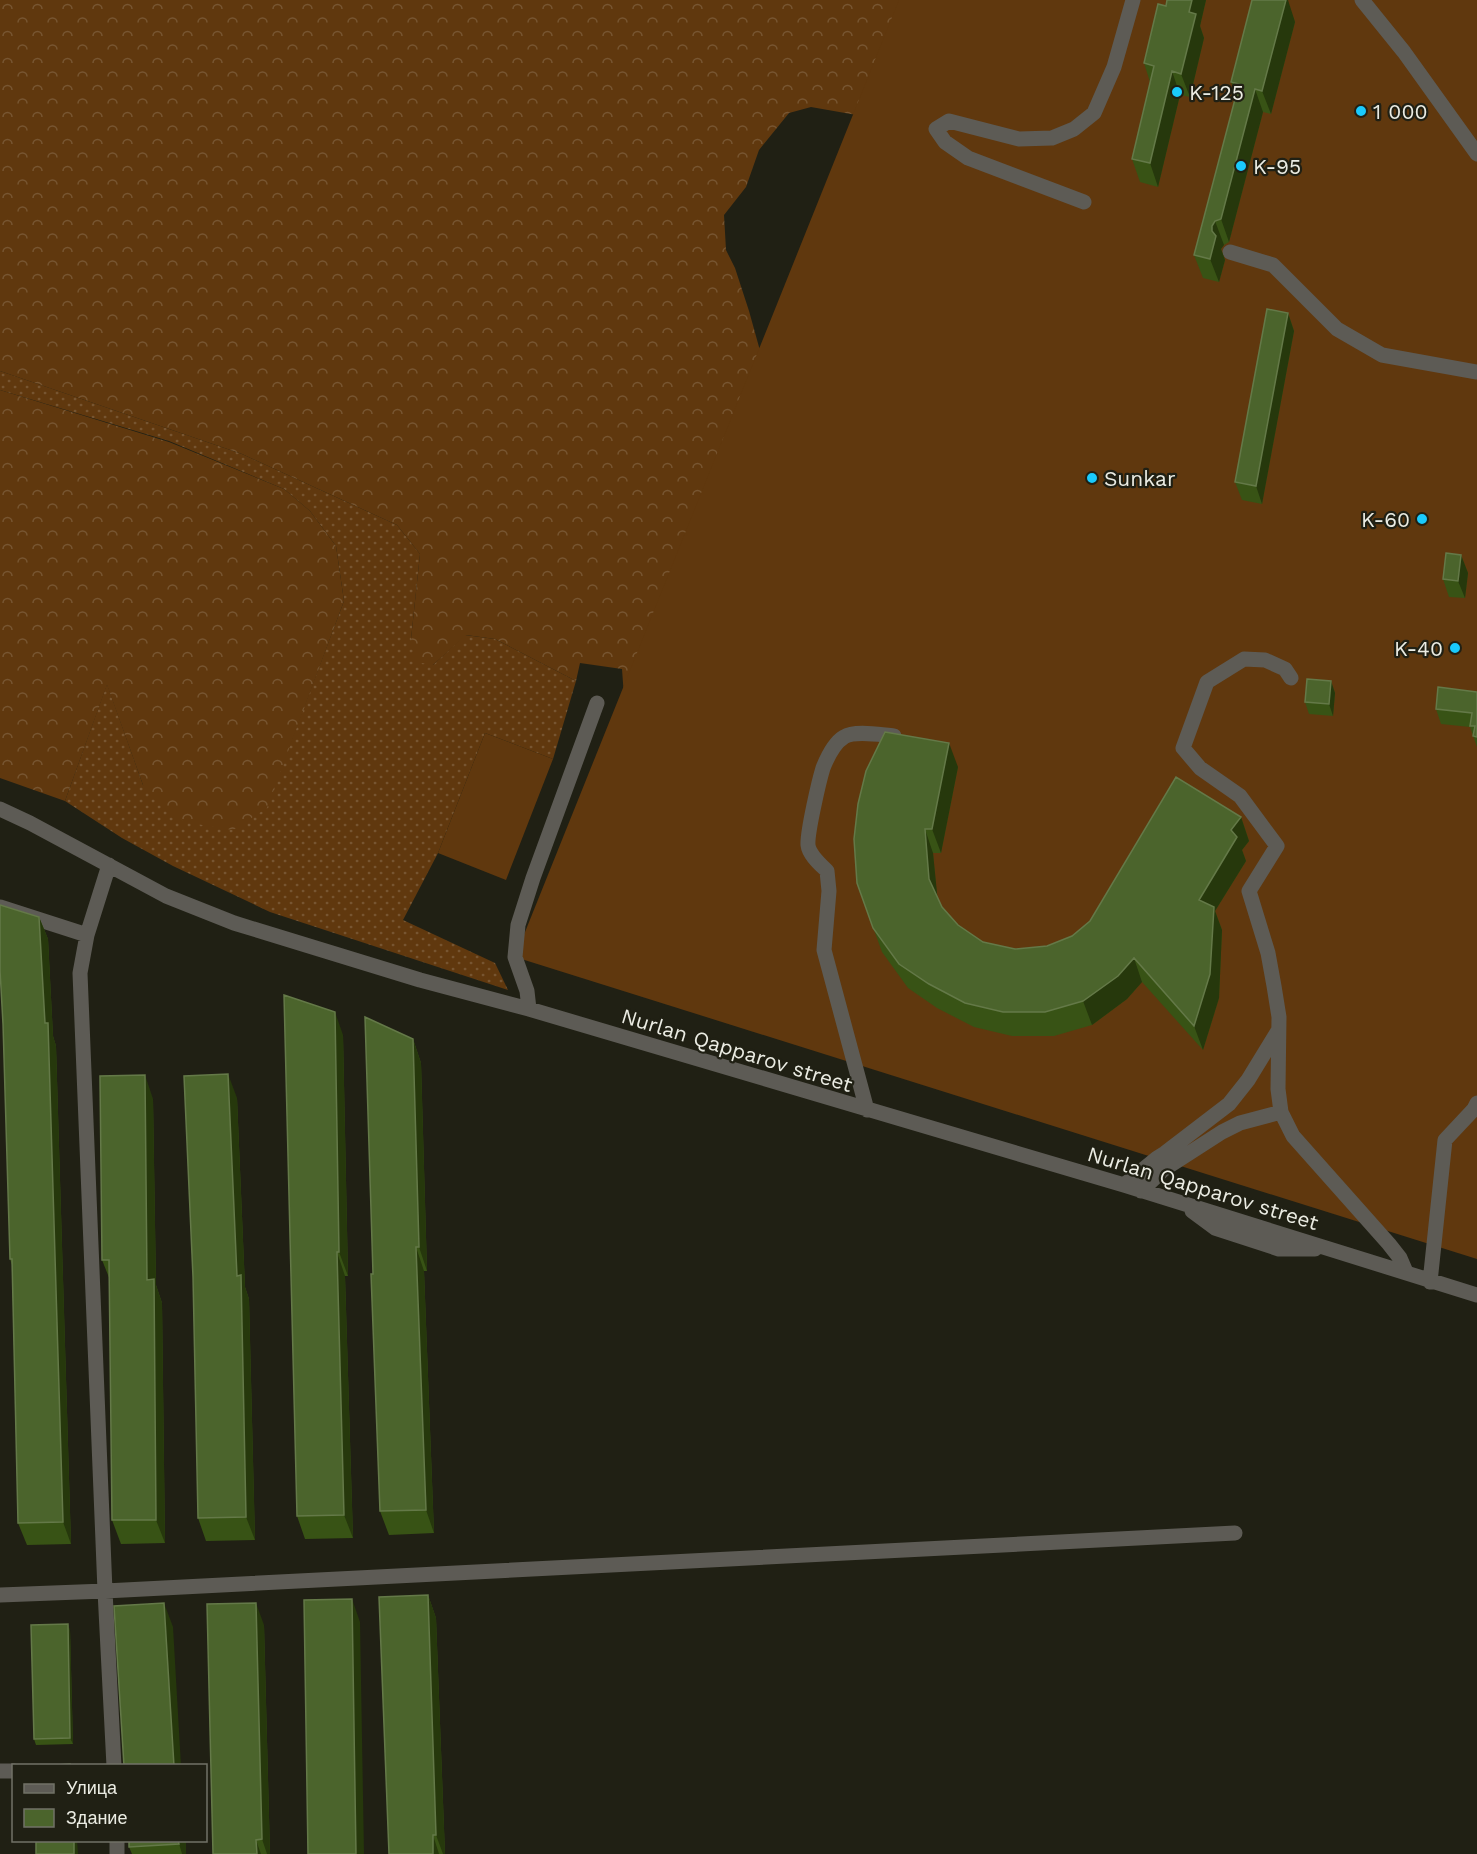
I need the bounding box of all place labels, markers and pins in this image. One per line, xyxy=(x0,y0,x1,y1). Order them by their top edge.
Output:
place label: K-125 xyxy=(1189,80,1244,105)
marker: K-125 xyxy=(1170,85,1184,99)
place label: 1 000 xyxy=(1373,99,1428,124)
marker: 1 000 xyxy=(1354,104,1368,118)
place label: K-95 xyxy=(1253,154,1301,179)
marker: K-95 xyxy=(1234,159,1248,173)
place label: Sunkar xyxy=(1104,466,1176,491)
marker: Sunkar xyxy=(1085,471,1099,485)
place label: K-60 xyxy=(1361,507,1410,532)
marker: K-60 xyxy=(1415,512,1429,526)
place label: K-40 xyxy=(1394,636,1443,661)
marker: K-40 xyxy=(1448,641,1462,655)

